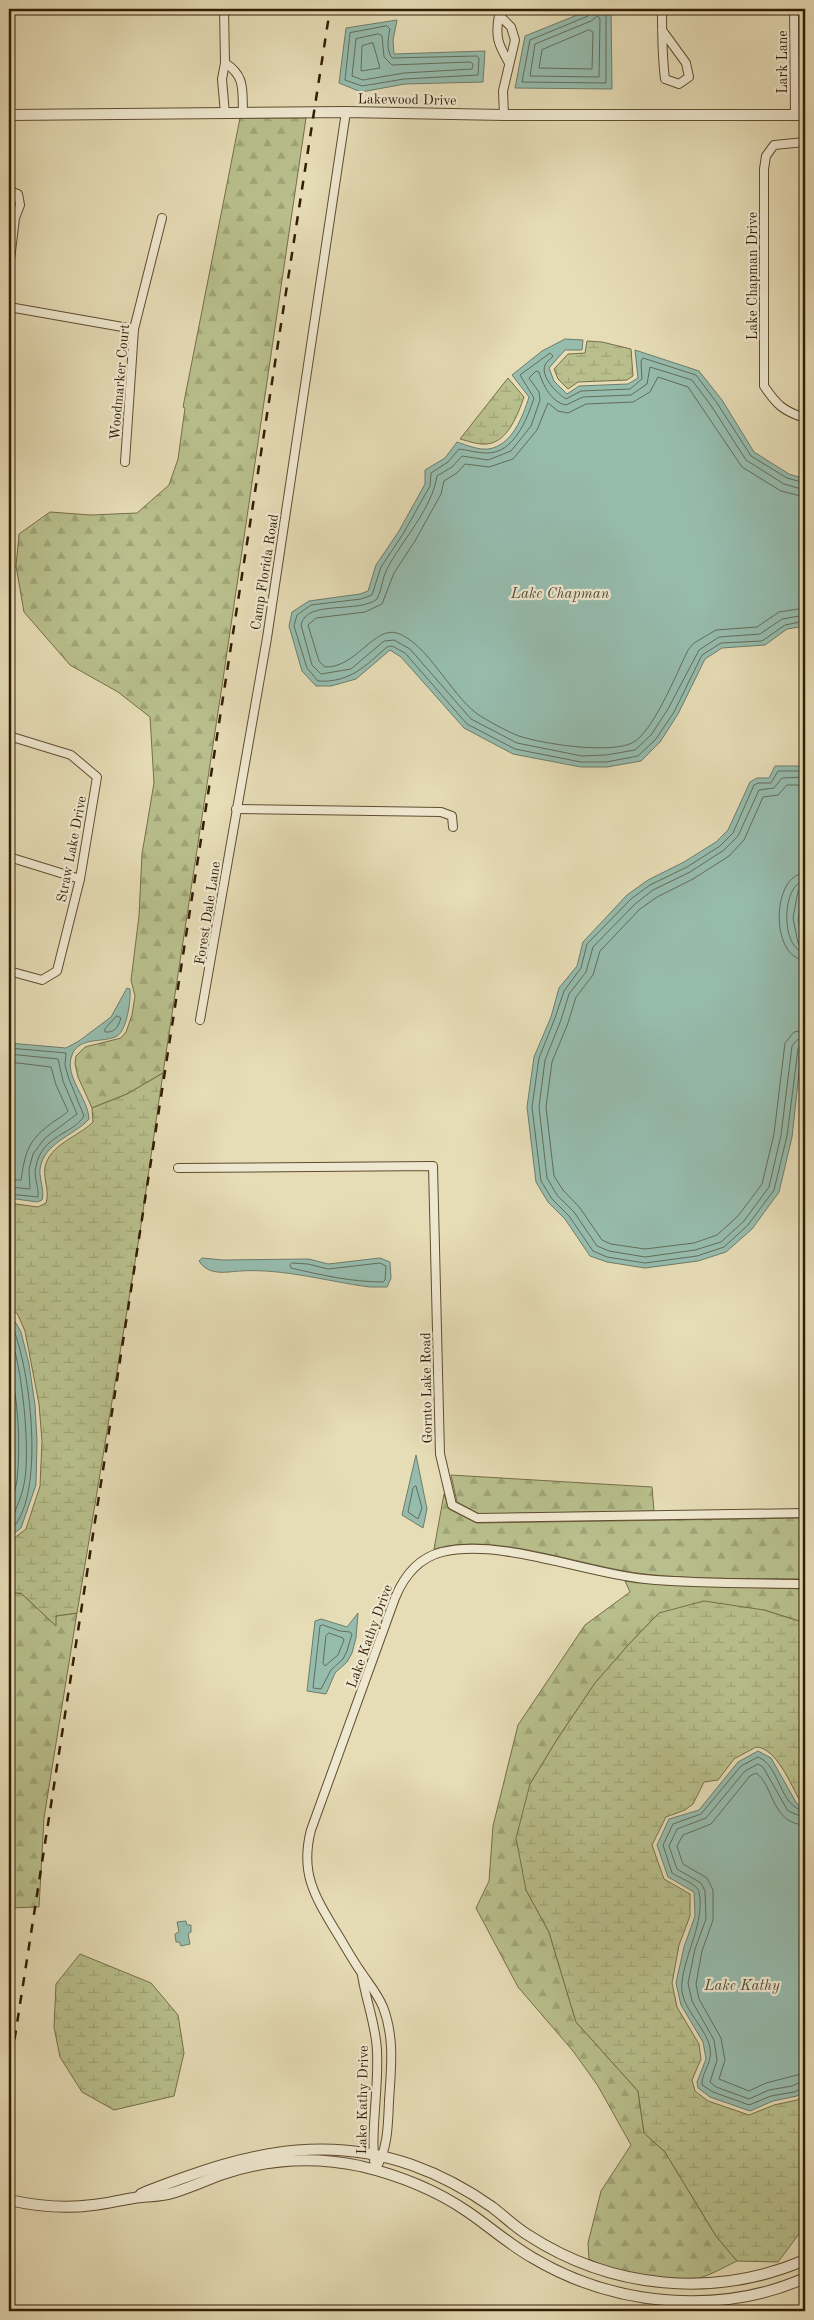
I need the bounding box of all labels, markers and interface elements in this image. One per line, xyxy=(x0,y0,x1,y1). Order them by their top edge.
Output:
street label: Lark Lane xyxy=(776,30,790,94)
street label: Lakewood Drive xyxy=(357,92,457,108)
street label: Lake Chapman Drive xyxy=(746,212,760,340)
street label: Woodmarker Court xyxy=(108,323,132,441)
street label: Camp Florida Road xyxy=(249,513,281,631)
water label: Lake Chapman xyxy=(510,587,610,602)
street label: Straw Lake Drive xyxy=(55,795,89,904)
street label: Forest Dale Lane xyxy=(193,860,223,966)
street label: Gornto Lake Road xyxy=(419,1332,435,1444)
street label: Lake Kathy Drive xyxy=(345,1583,395,1690)
water label: Lake Kathy xyxy=(703,1979,780,1994)
street label: Lake Kathy Drive xyxy=(355,2045,371,2155)

